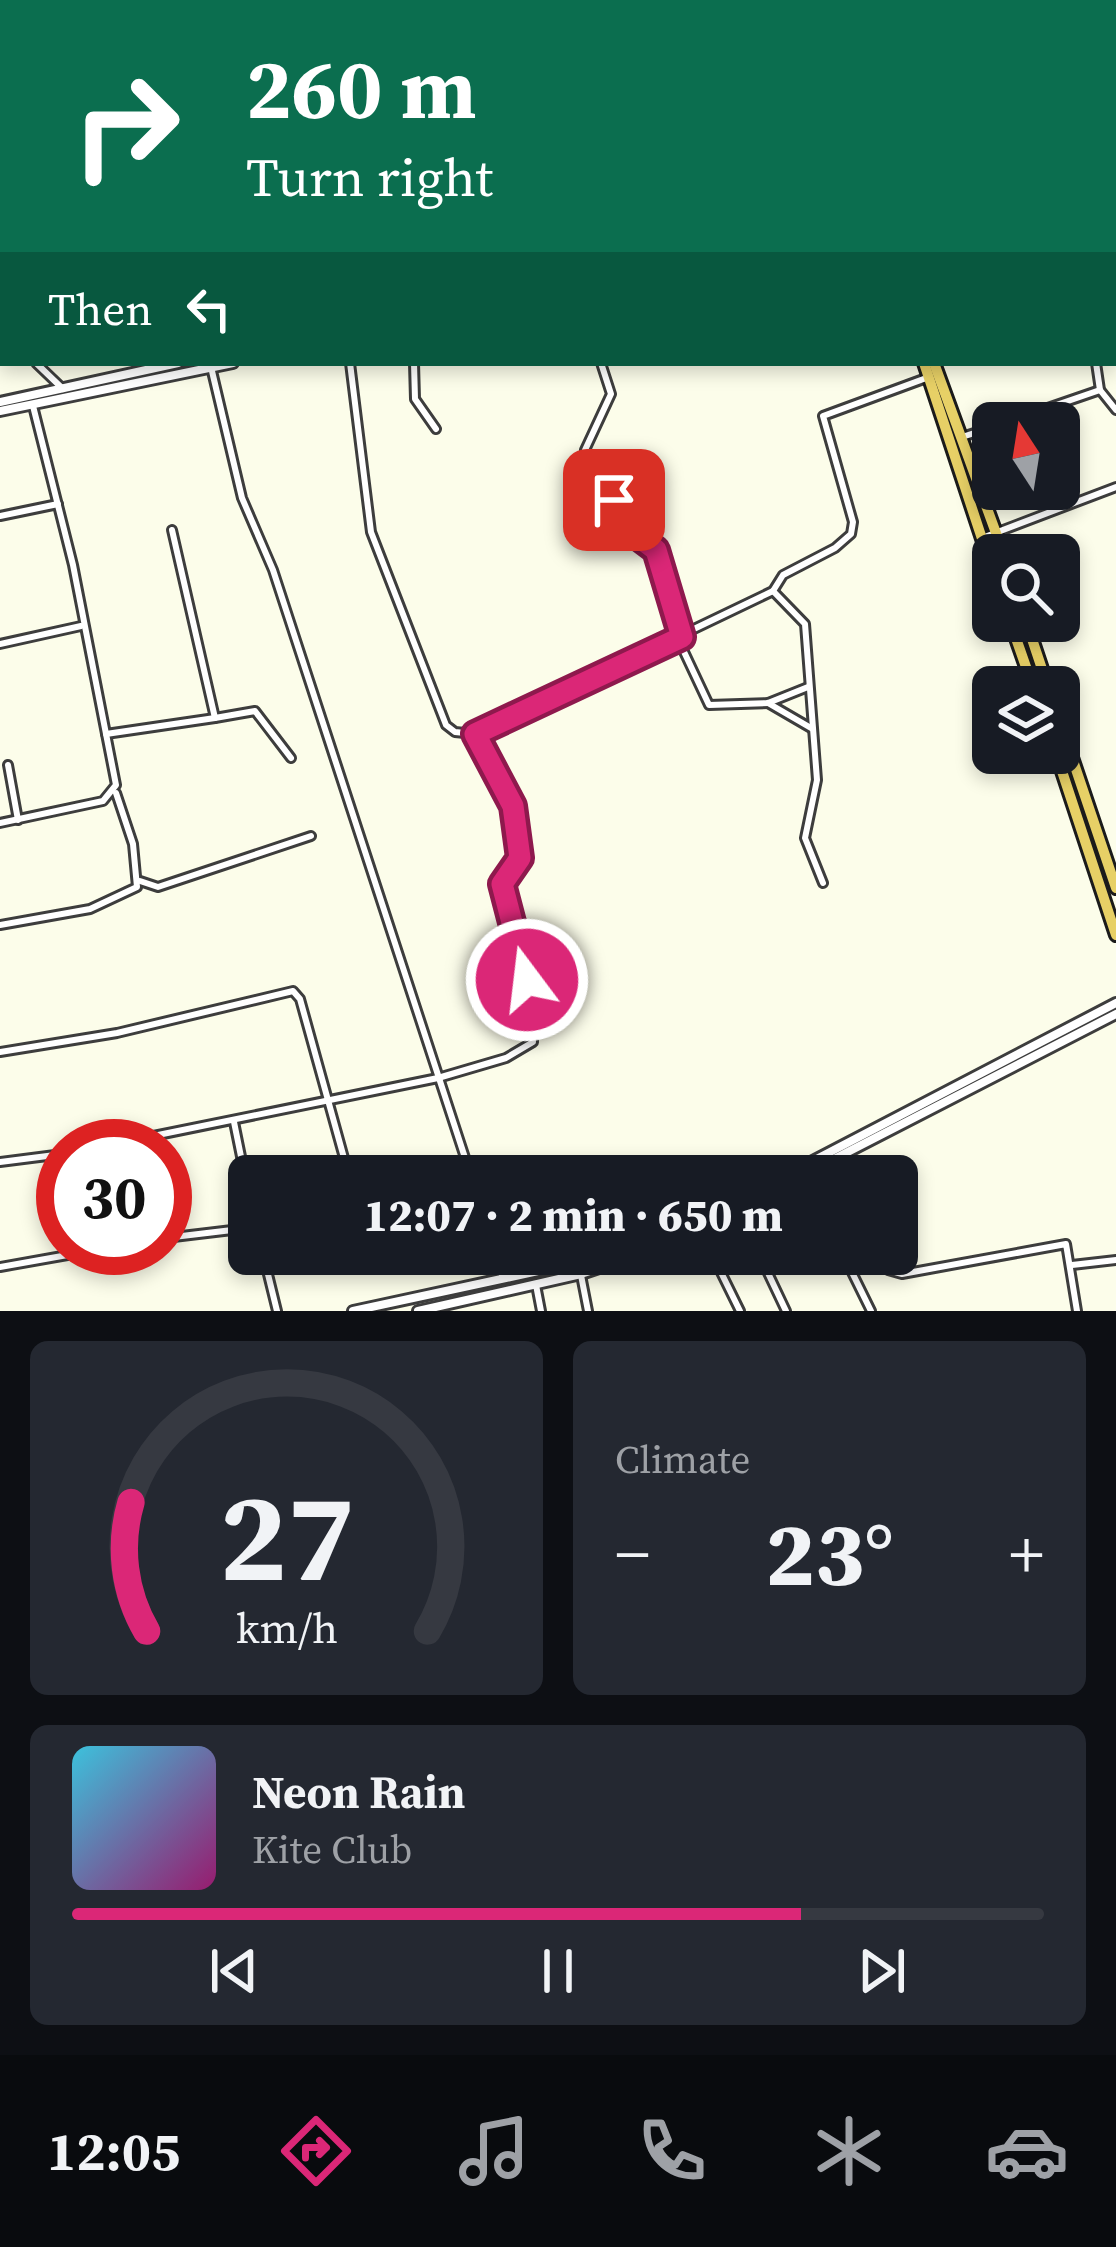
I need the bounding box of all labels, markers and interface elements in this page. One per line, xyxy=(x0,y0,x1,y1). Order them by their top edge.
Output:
text: 260 m xyxy=(246,31,477,146)
icon: right xyxy=(48,48,204,204)
text: Turn right xyxy=(246,140,493,214)
icon: left xyxy=(176,276,242,342)
text: Then xyxy=(48,278,152,340)
north arrow xyxy=(972,402,1080,510)
map controls xyxy=(972,402,1080,774)
pin xyxy=(563,449,665,551)
icon: arrive xyxy=(581,467,647,533)
button: search xyxy=(972,534,1080,642)
button: layers xyxy=(972,666,1080,774)
position arrow xyxy=(464,917,590,1043)
speed limit sign: 30 xyxy=(36,1119,192,1275)
text: 12:07 · 2 min · 650 m xyxy=(363,1184,783,1246)
text: Climate xyxy=(615,1433,750,1486)
text: 27 xyxy=(219,1451,354,1622)
text: 23° xyxy=(765,1492,894,1615)
text: − xyxy=(615,1509,650,1599)
text: + xyxy=(1009,1509,1044,1599)
text: km/h xyxy=(235,1599,338,1657)
text: Neon Rain xyxy=(252,1761,465,1823)
text: Kite Club xyxy=(252,1823,412,1876)
icon: previous xyxy=(201,1938,267,2004)
icon: pause xyxy=(525,1938,591,2004)
icon: next xyxy=(849,1938,915,2004)
icon: directions xyxy=(274,2109,358,2193)
icon: music xyxy=(452,2109,536,2193)
icon: phone xyxy=(630,2109,714,2193)
icon: climate xyxy=(807,2109,891,2193)
icon: car xyxy=(985,2109,1069,2193)
text: 12:05 xyxy=(47,2114,180,2188)

